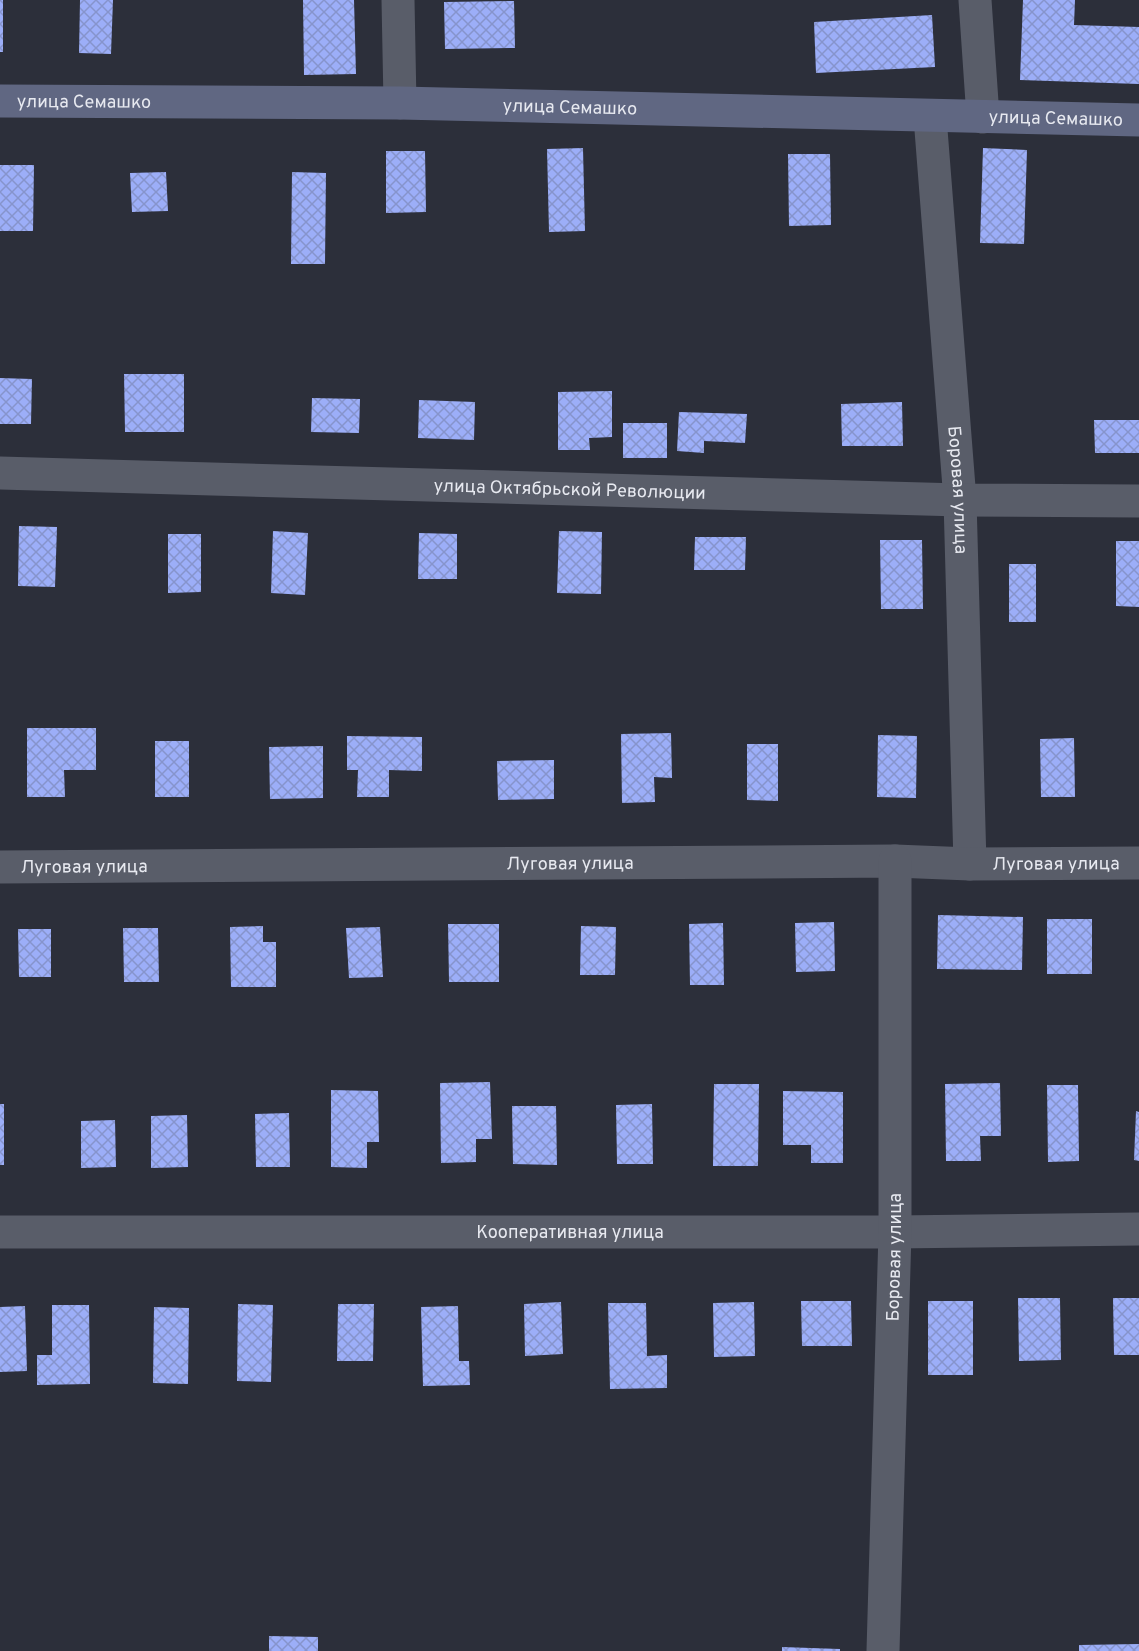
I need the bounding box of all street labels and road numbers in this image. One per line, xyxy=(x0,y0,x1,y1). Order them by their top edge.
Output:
street label: улица Семашко xyxy=(17,91,151,115)
street label: улица Семашко xyxy=(502,95,637,121)
street label: улица Семашко xyxy=(988,107,1123,133)
street label: Боровая улица xyxy=(941,425,971,554)
street label: улица Октябрьской Революции xyxy=(433,475,706,506)
street label: Луговая улица xyxy=(506,853,634,877)
street label: Луговая улица xyxy=(992,853,1120,877)
street label: Луговая улица xyxy=(20,856,148,880)
street label: Боровая улица xyxy=(882,1193,908,1322)
street label: Кооперативная улица xyxy=(476,1222,664,1245)

